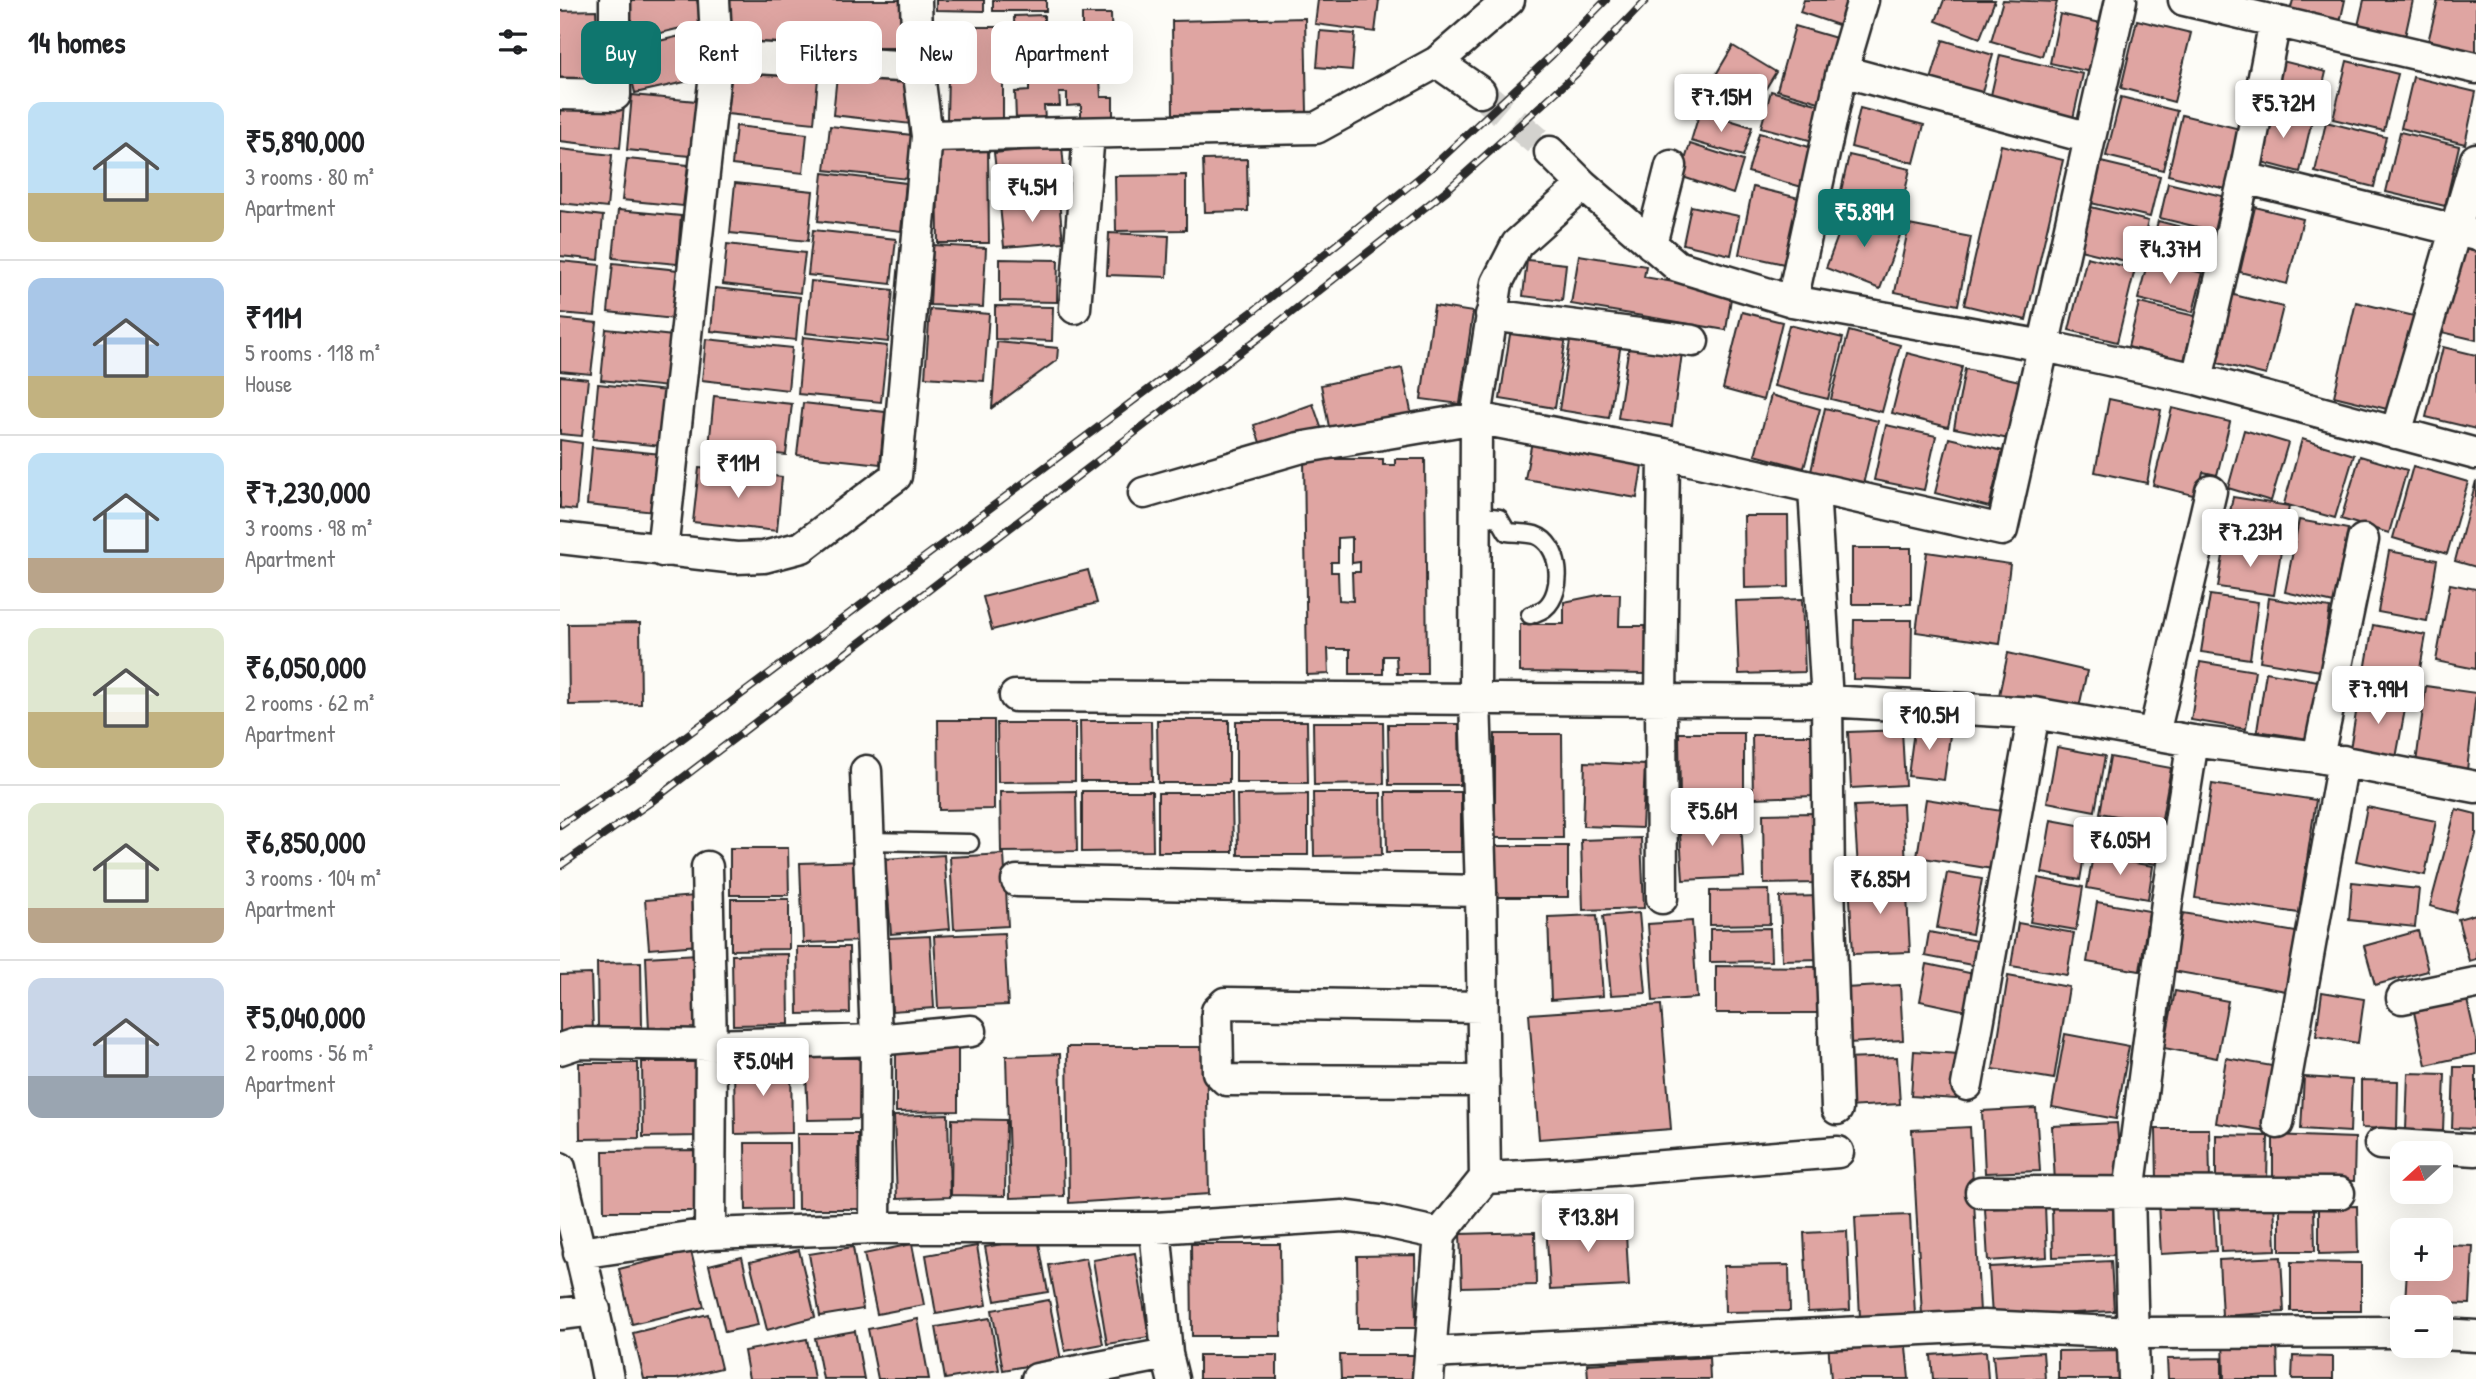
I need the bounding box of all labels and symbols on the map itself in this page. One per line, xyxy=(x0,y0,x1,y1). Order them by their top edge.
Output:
pin: ₹7.15M xyxy=(1664,74,1778,134)
pin: ₹5.72M xyxy=(2226,80,2340,140)
pin: ₹4.5M xyxy=(983,164,1081,224)
pin: ₹5.89M xyxy=(1807,190,1921,249)
pin: ₹4.37M xyxy=(2113,226,2227,286)
pin: ₹11M xyxy=(697,440,779,500)
pin: ₹7.23M xyxy=(2193,510,2307,569)
pin: ₹7.99M xyxy=(2321,666,2435,726)
pin: ₹10.5M xyxy=(1872,692,1986,752)
pin: ₹5.6M xyxy=(1663,788,1761,848)
pin: ₹6.05M xyxy=(2063,818,2177,877)
pin: ₹6.85M xyxy=(1823,856,1937,916)
pin: ₹5.04M xyxy=(706,1038,820,1098)
north arrow xyxy=(2390,1141,2454,1204)
pin: ₹13.8M xyxy=(1531,1194,1645,1254)

